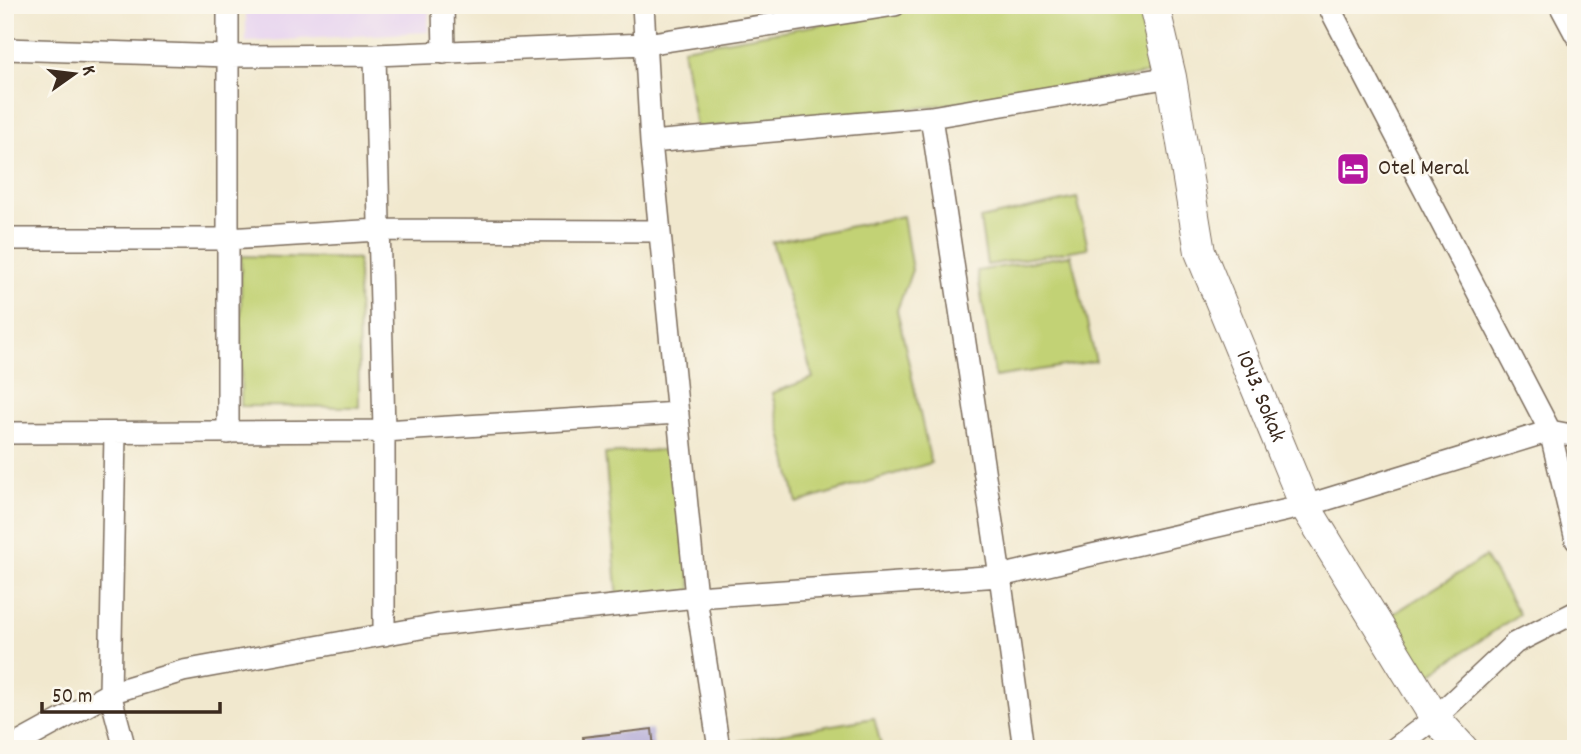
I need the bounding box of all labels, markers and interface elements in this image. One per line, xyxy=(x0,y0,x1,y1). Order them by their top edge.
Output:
north arrow xyxy=(38,38,108,108)
text: K xyxy=(73,63,101,78)
hotel icon: Otel Meral xyxy=(1334,150,1372,188)
place label: Otel Meral xyxy=(1378,153,1469,186)
street label: 1043. Sokak xyxy=(1226,346,1294,448)
scale bar xyxy=(42,670,220,714)
text: 50 m xyxy=(52,683,92,713)

